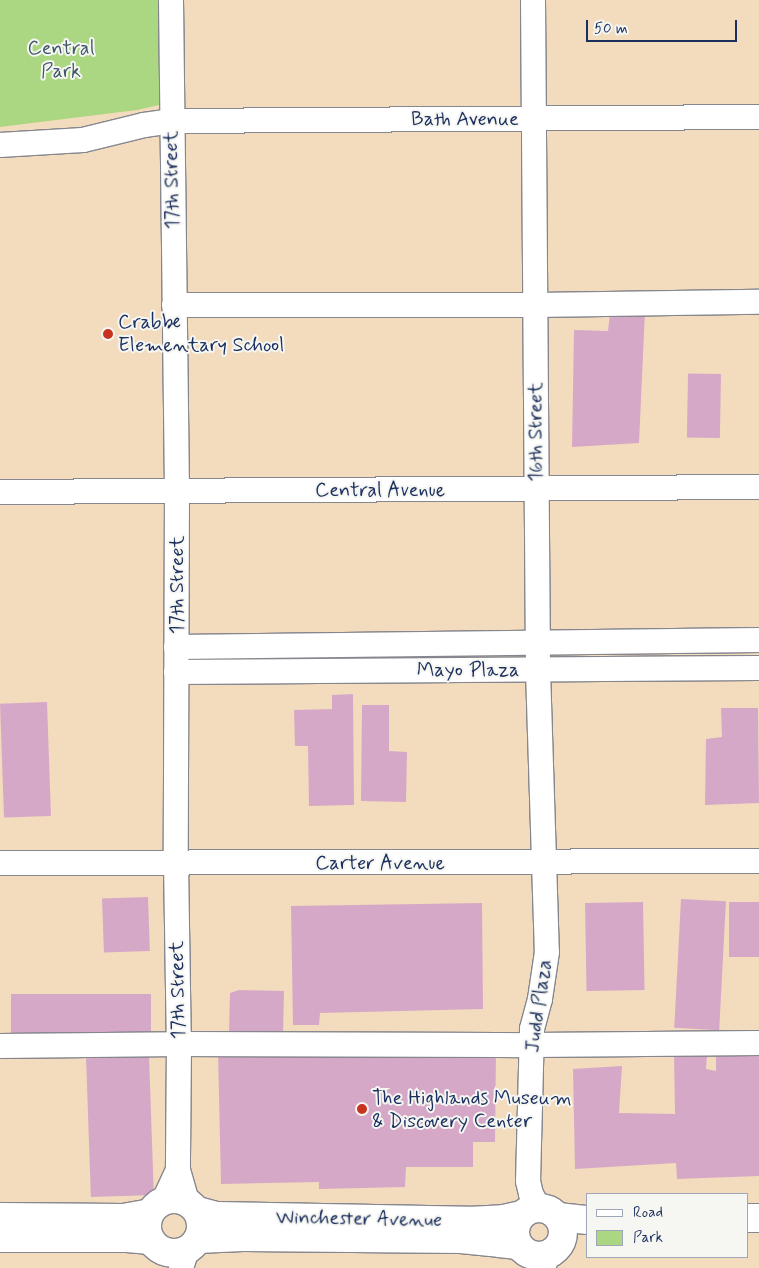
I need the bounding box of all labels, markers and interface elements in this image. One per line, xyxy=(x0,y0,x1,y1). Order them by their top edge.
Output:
scale bar xyxy=(589,10,740,42)
text: 50 m xyxy=(594,19,628,39)
park label: Central Park xyxy=(27,36,95,83)
street label: Bath Avenue xyxy=(411,107,519,131)
street label: 17th Street xyxy=(159,131,185,229)
place label: Crabbe Elementary School xyxy=(118,310,284,357)
marker: Crabbe Elementary School xyxy=(102,328,114,340)
street label: 16th Street xyxy=(524,382,548,482)
street label: Central Avenue xyxy=(312,478,448,502)
street label: 17th Street xyxy=(165,536,189,634)
street label: Mayo Plaza xyxy=(419,658,517,682)
street label: Carter Avenue xyxy=(316,851,444,875)
street label: 17th Street xyxy=(165,941,191,1039)
street label: Judd Plaza xyxy=(521,958,557,1054)
place label: The Highlands Museum & Discovery Center xyxy=(372,1086,572,1133)
marker: The Highlands Museum & Discovery Center xyxy=(356,1103,368,1115)
legend xyxy=(586,1193,749,1258)
text: Road xyxy=(633,1203,663,1223)
street label: Winchester Avenue xyxy=(277,1206,441,1232)
text: Park xyxy=(633,1228,663,1248)

